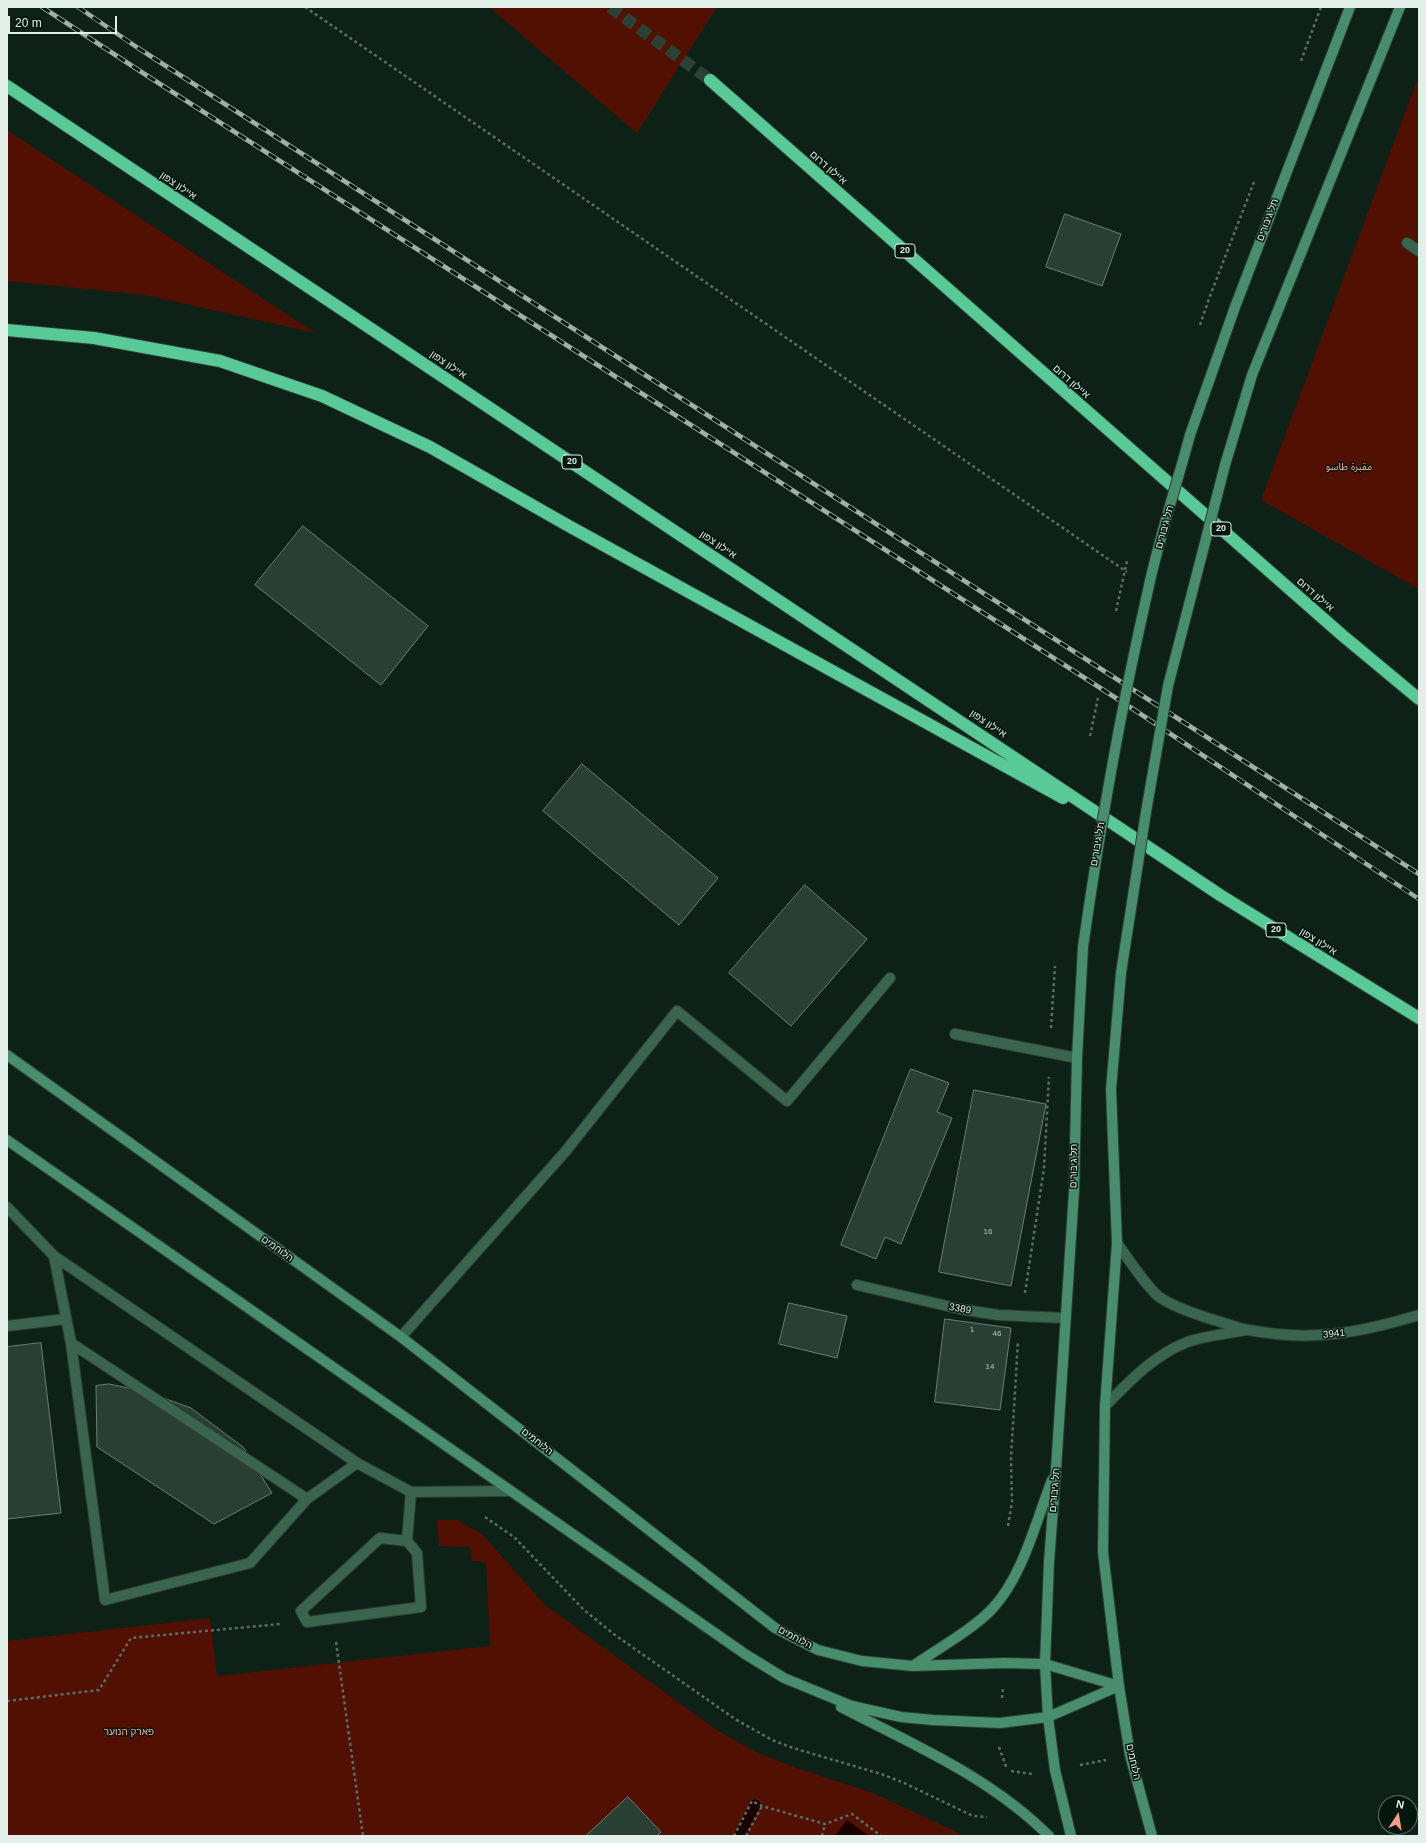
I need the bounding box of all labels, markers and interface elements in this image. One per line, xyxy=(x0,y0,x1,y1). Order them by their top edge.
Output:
scale bar xyxy=(10,8,119,34)
text: 20 m xyxy=(15,16,42,30)
street label: איילון דרום xyxy=(807,149,849,187)
street label: איילון צפון xyxy=(157,169,199,203)
street label: תל גיבורים xyxy=(1254,197,1282,243)
road number: 20 xyxy=(895,244,915,258)
street label: איילון צפון xyxy=(427,348,469,382)
street label: איילון דרום xyxy=(1050,363,1092,401)
road number: 20 xyxy=(562,455,582,469)
park label: مقبرة طاسو xyxy=(1326,461,1372,473)
street label: תל גיבורים xyxy=(1153,504,1177,550)
road number: 20 xyxy=(1211,522,1231,536)
street label: איילון צפון xyxy=(697,528,739,562)
street label: איילון דרום xyxy=(1294,576,1336,614)
street label: איילון צפון xyxy=(967,707,1009,741)
street label: תל גיבורים xyxy=(1088,821,1108,867)
road number: 20 xyxy=(1266,923,1286,937)
street label: איילון צפון xyxy=(1297,926,1339,958)
street label: תל גיבורים xyxy=(1068,1144,1080,1188)
house number: 16 xyxy=(984,1227,992,1237)
street label: הלוחמים xyxy=(259,1233,295,1265)
street label: 3389 xyxy=(948,1301,972,1317)
house number: 1 xyxy=(970,1325,974,1335)
street label: 3941 xyxy=(1322,1327,1346,1341)
house number: 46 xyxy=(993,1329,1001,1339)
house number: 14 xyxy=(986,1362,994,1372)
street label: הלוחמים xyxy=(519,1426,555,1458)
street label: תל גיבורים xyxy=(1047,1467,1063,1513)
street label: הלוחמים xyxy=(776,1624,814,1652)
park label: פארק הנוער xyxy=(104,1726,154,1738)
street label: הלוחמים xyxy=(1123,1743,1143,1781)
north arrow xyxy=(1378,1795,1418,1835)
text: N xyxy=(1395,1798,1405,1811)

